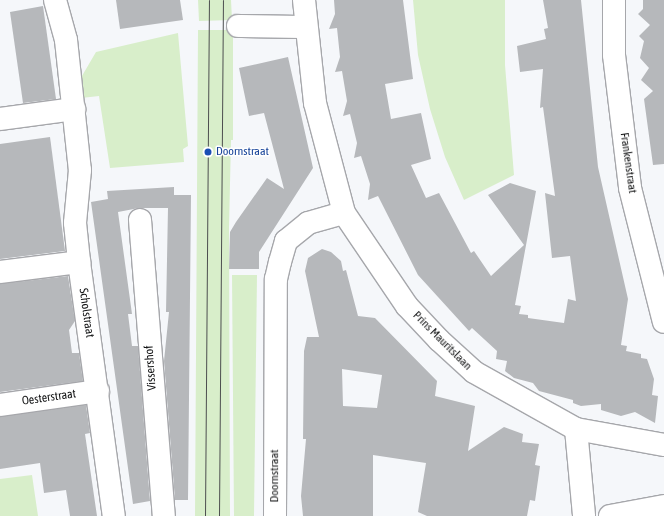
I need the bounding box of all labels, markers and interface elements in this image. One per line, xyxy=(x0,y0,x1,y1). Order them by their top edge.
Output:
street label: Frankenstraat xyxy=(617,132,639,194)
place label: Doornstraat xyxy=(216,145,269,159)
marker: Doornstraat xyxy=(203,147,213,157)
street label: Scholstraat xyxy=(75,287,97,339)
street label: Prins Mauritslaan xyxy=(410,309,474,373)
street label: Vissershof xyxy=(142,345,160,391)
street label: Oesterstraat xyxy=(21,387,77,409)
street label: Doornstraat xyxy=(268,450,282,502)

